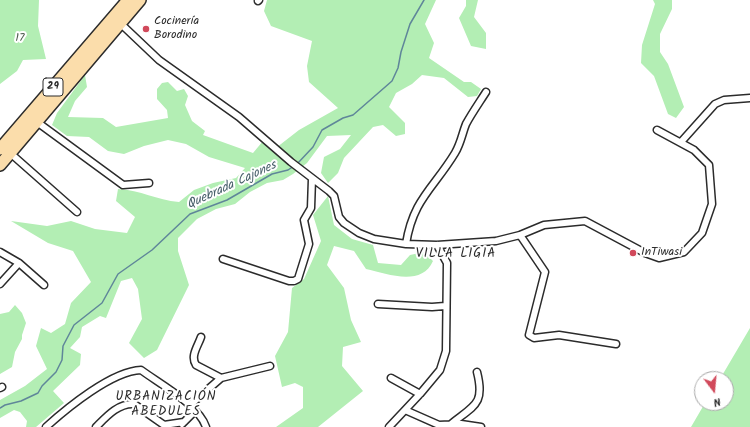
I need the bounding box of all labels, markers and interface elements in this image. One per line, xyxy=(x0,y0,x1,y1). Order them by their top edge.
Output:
place label: Cocinería Borodino xyxy=(154,15,199,43)
marker: Cocinería Borodino xyxy=(141,24,151,34)
park label: 17 xyxy=(15,32,25,46)
road number: 29 xyxy=(43,78,63,96)
water label: Quebrada Cajones xyxy=(185,158,279,214)
place label: InTiwasi xyxy=(641,246,682,260)
district label: VILLA LIGIA xyxy=(416,247,496,263)
marker: InTiwasi xyxy=(628,248,638,258)
north arrow xyxy=(694,371,734,411)
district label: URBANIZACIÓN ABEDULES xyxy=(116,390,216,421)
text: N xyxy=(711,392,723,411)

